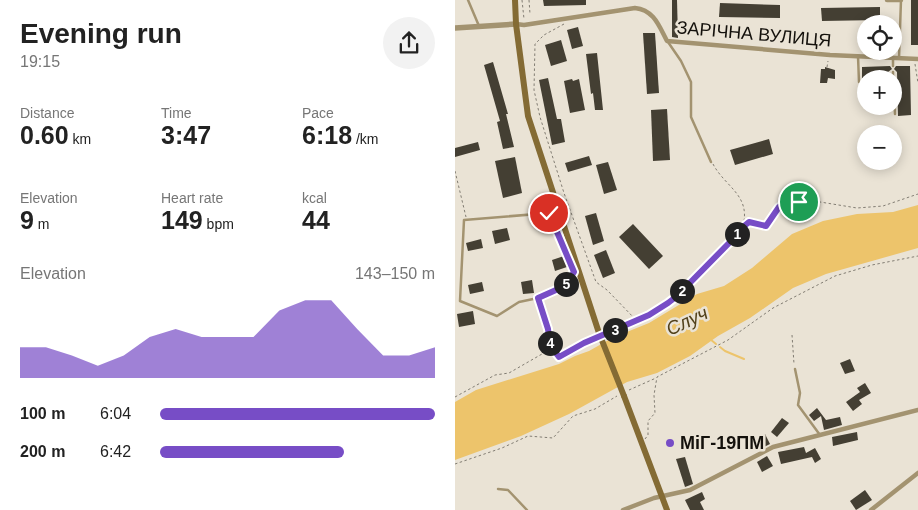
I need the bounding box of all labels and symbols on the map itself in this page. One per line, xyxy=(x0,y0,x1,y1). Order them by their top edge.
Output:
street label: ЗАРІЧНА ВУЛИЦЯ xyxy=(676,17,832,51)
pin xyxy=(778,181,820,223)
pin xyxy=(528,192,570,234)
pin: 1 xyxy=(725,222,749,246)
pin: 5 xyxy=(553,272,579,296)
pin: 2 xyxy=(669,278,695,304)
water label: Случ xyxy=(663,302,711,340)
pin: 3 xyxy=(603,318,627,342)
pin: 4 xyxy=(537,330,563,356)
place label: МіГ-19ПМ xyxy=(680,433,764,453)
marker: МіГ-19ПМ xyxy=(664,437,676,449)

